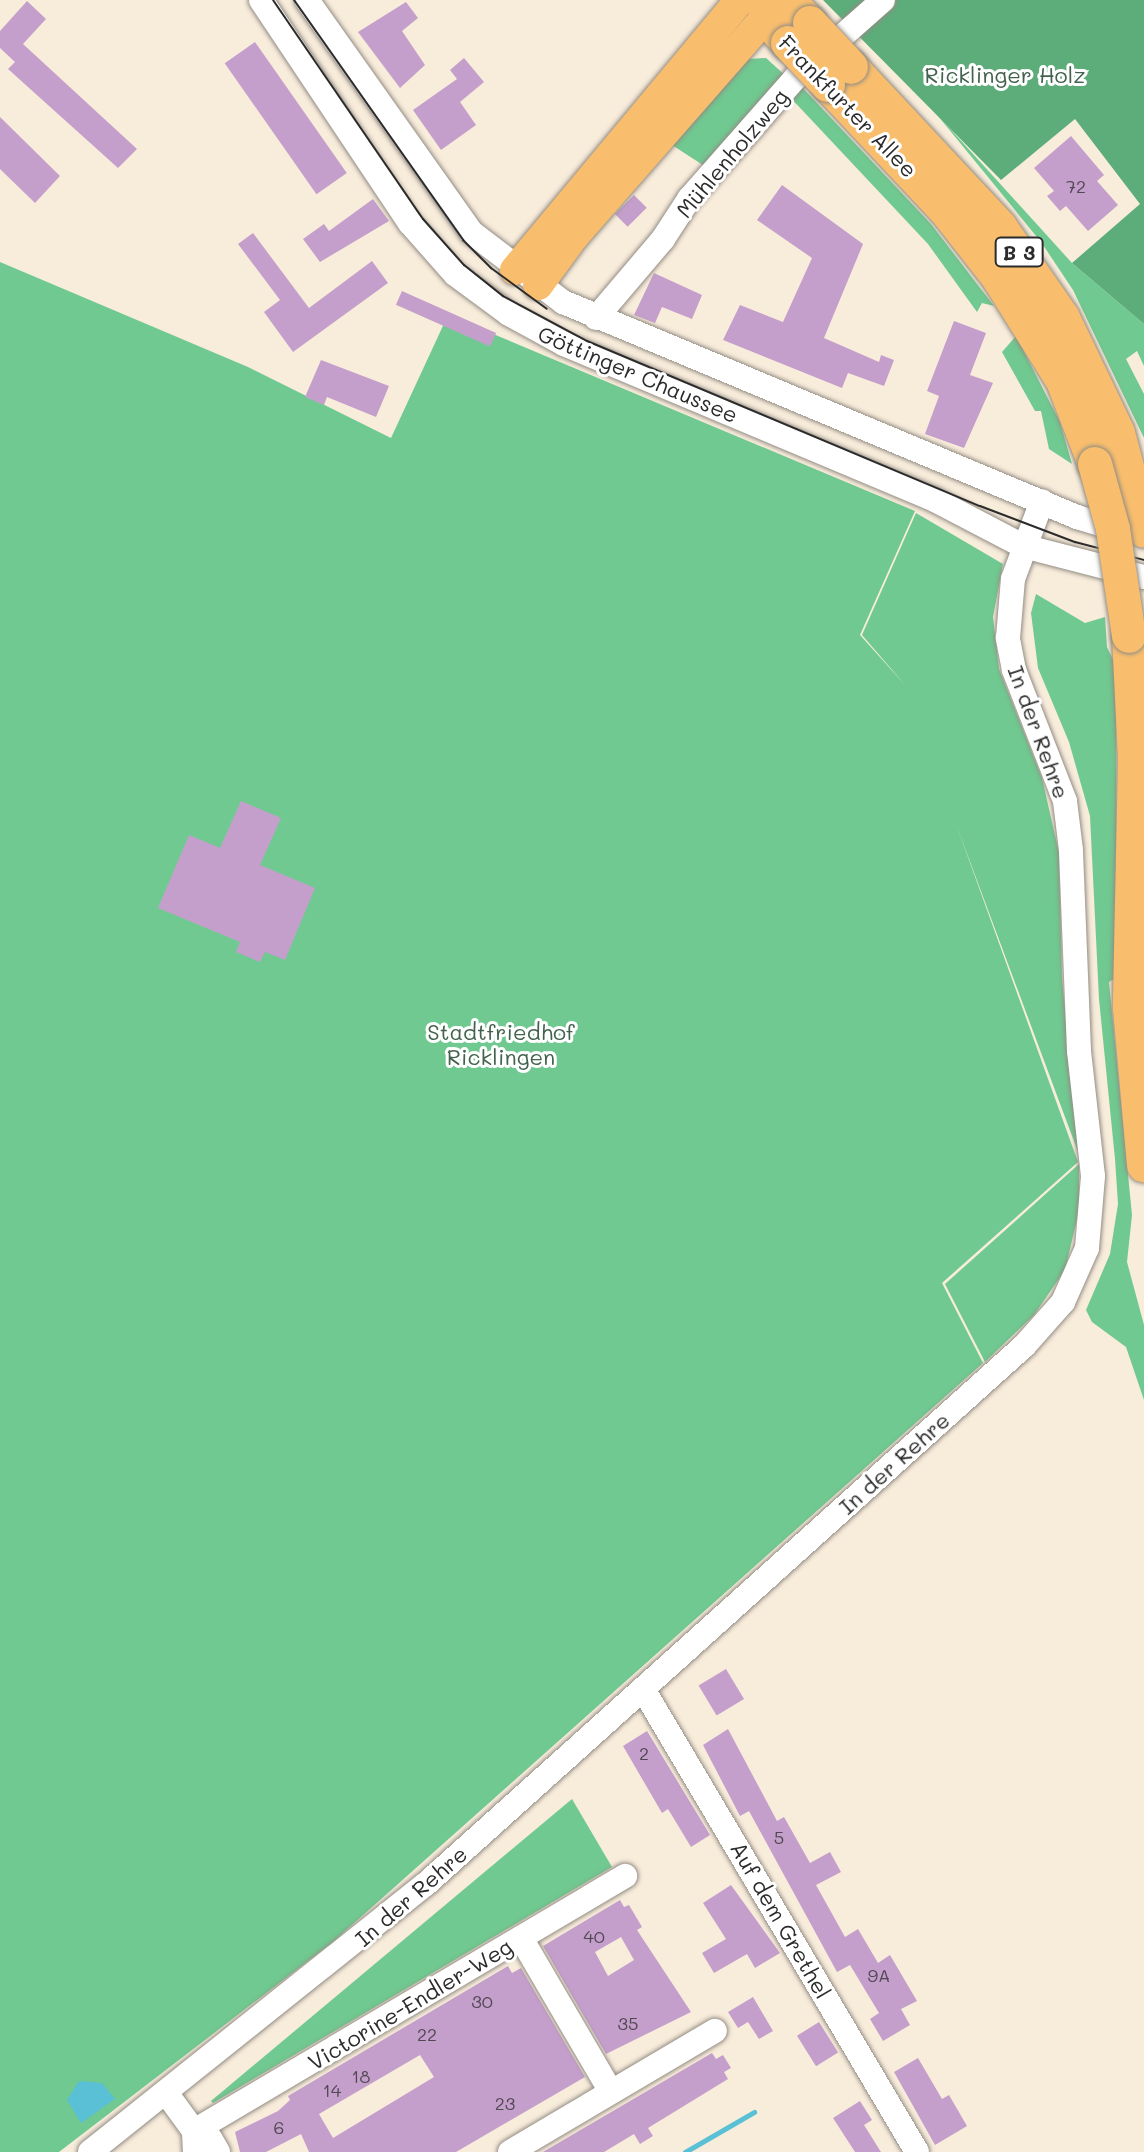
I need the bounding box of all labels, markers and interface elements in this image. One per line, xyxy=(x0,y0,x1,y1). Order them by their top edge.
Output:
street label: Frankfurter Allee xyxy=(773,29,923,183)
park label: Ricklinger Holz xyxy=(925,62,1085,88)
street label: Mühlenholzweg xyxy=(670,83,794,223)
house number: 72 xyxy=(1066,175,1086,197)
road number: B 3 xyxy=(993,236,1045,268)
street label: Göttinger Chaussee xyxy=(534,320,742,428)
street label: In der Rehre xyxy=(1003,662,1075,802)
park label: Stadtfriedhof Ricklingen xyxy=(427,1018,575,1070)
street label: In der Rehre xyxy=(833,1407,955,1519)
house number: 2 xyxy=(639,1742,649,1764)
house number: 5 xyxy=(774,1826,784,1848)
street label: Auf dem Grethel xyxy=(725,1837,837,2003)
street label: In der Rehre xyxy=(350,1840,472,1952)
house number: 40 xyxy=(583,1925,605,1947)
street label: Victorine-Endler-Weg xyxy=(303,1933,517,2075)
house number: 9A xyxy=(867,1964,891,1986)
house number: 30 xyxy=(471,1990,493,2012)
house number: 35 xyxy=(617,2012,639,2034)
house number: 22 xyxy=(417,2023,437,2045)
house number: 18 xyxy=(352,2065,370,2087)
house number: 14 xyxy=(323,2079,341,2101)
house number: 23 xyxy=(495,2092,515,2114)
house number: 6 xyxy=(274,2116,284,2138)

